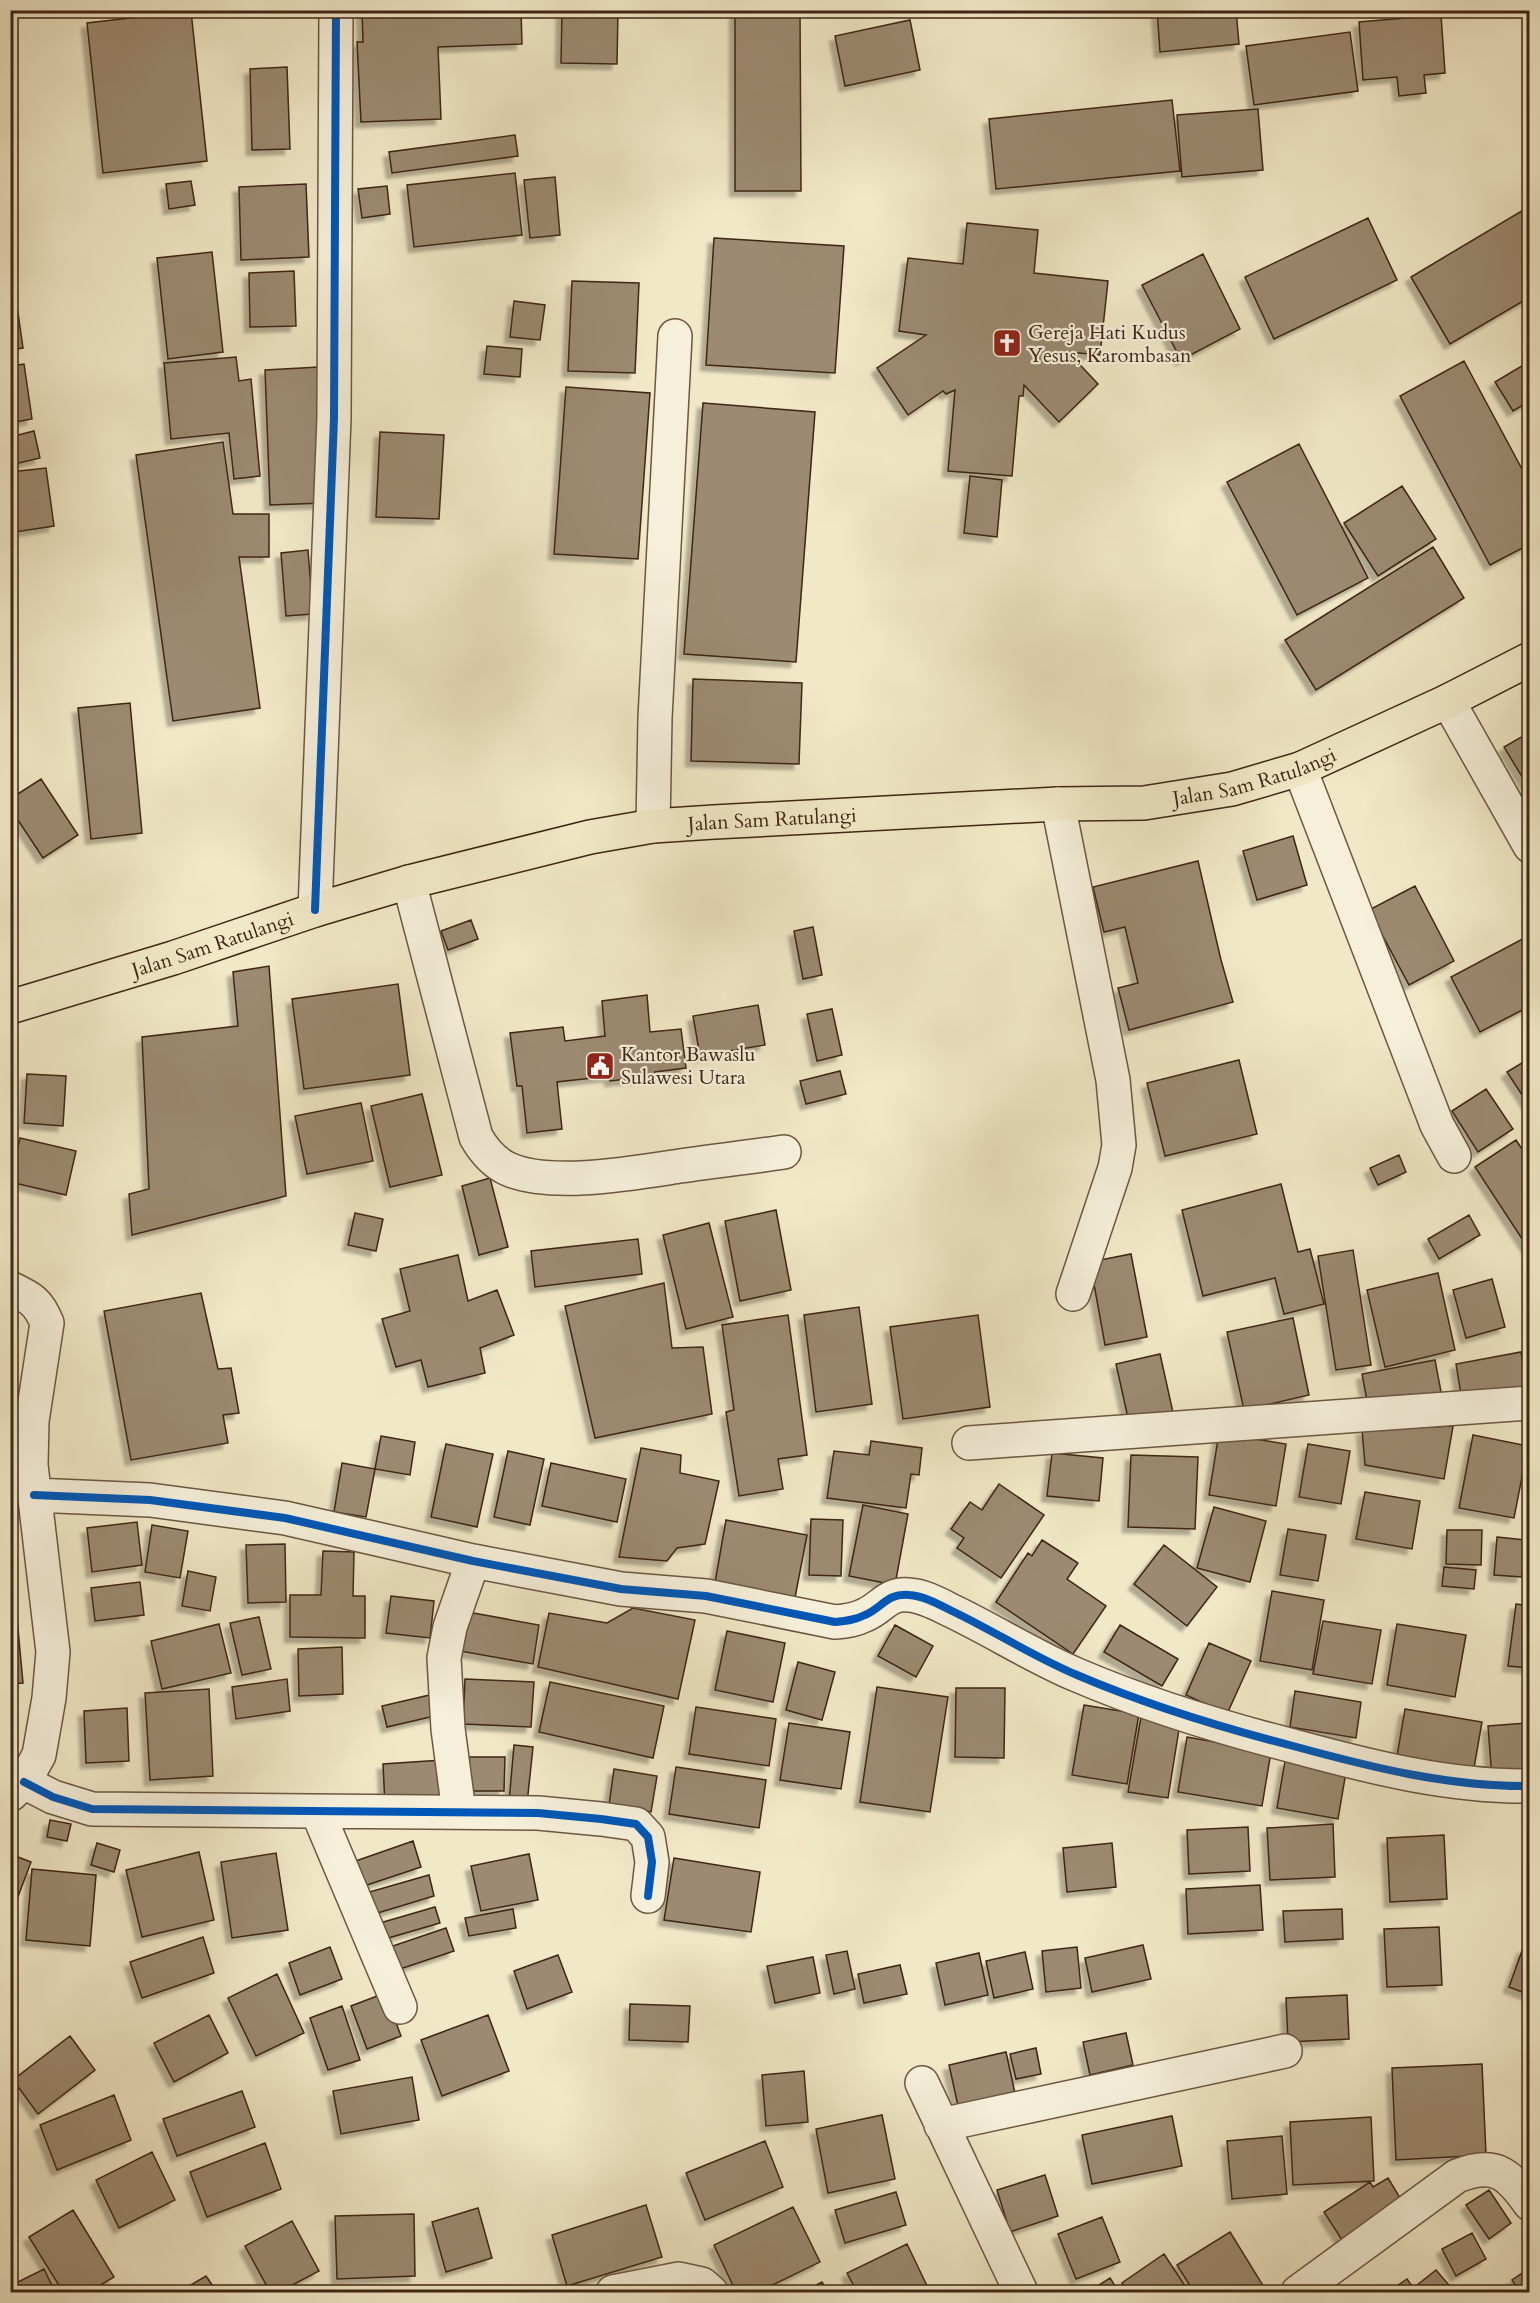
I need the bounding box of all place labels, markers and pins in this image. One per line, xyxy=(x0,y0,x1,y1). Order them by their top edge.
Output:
place label: Gereja Hati Kudus Yesus, Karombasan xyxy=(1028,319,1192,369)
church icon: Gereja Hati Kudus Yesus, Karombasan xyxy=(991,327,1023,359)
place label: Kantor Bawaslu Sulawesi Utara xyxy=(621,1041,755,1091)
public building icon: Kantor Bawaslu Sulawesi Utara xyxy=(584,1050,616,1082)

